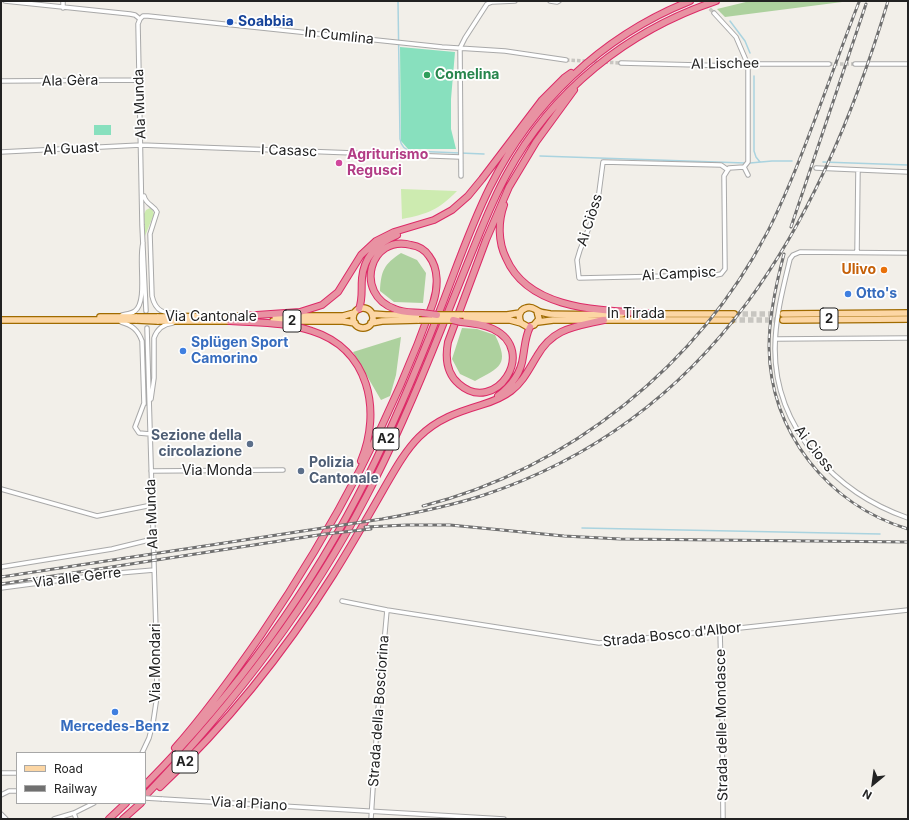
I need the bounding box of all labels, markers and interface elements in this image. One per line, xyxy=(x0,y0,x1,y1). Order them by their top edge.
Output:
place label: Soabbia xyxy=(238,14,294,30)
marker: Soabbia xyxy=(225,17,235,27)
street label: In Cumlina xyxy=(303,24,375,48)
street label: Al Lischee xyxy=(691,55,759,73)
place label: Comelina xyxy=(435,67,499,83)
street label: Ala Munda xyxy=(130,68,150,140)
marker: Comelina xyxy=(422,70,432,80)
street label: Ala Gèra xyxy=(42,72,98,90)
street label: Al Guast xyxy=(43,139,99,159)
street label: I Casasc xyxy=(261,142,317,160)
place label: Agriturismo Regusci xyxy=(347,147,428,180)
marker: Agriturismo Regusci xyxy=(334,158,344,168)
street label: Ai Ciòss xyxy=(574,192,606,248)
place label: Ulivo xyxy=(841,262,876,278)
street label: Ai Campisc xyxy=(641,264,717,284)
marker: Ulivo xyxy=(879,265,889,275)
place label: Otto's xyxy=(856,286,897,302)
marker: Otto's xyxy=(843,289,853,299)
street label: In Tirada xyxy=(607,306,665,322)
road number: 2 xyxy=(820,308,838,330)
street label: Via Cantonale xyxy=(165,309,257,325)
road number: 2 xyxy=(283,310,301,332)
place label: Splügen Sport Camorino xyxy=(191,335,288,368)
marker: Splügen Sport Camorino xyxy=(178,346,188,356)
street label: Ai Cioss xyxy=(791,423,837,475)
place label: Sezione della circolazione xyxy=(151,428,242,460)
road number: A2 xyxy=(373,428,399,450)
marker: Sezione della circolazione xyxy=(245,439,255,449)
place label: Polizia Cantonale xyxy=(309,455,379,488)
street label: Via Monda xyxy=(182,463,252,479)
marker: Polizia Cantonale xyxy=(296,466,306,476)
street label: Ala Munda xyxy=(142,478,162,550)
street label: Via alle Gerre xyxy=(32,564,122,592)
street label: Strada Bosco d'Albor xyxy=(602,619,742,651)
street label: Via Mondari xyxy=(148,623,164,703)
street label: Strada della Bosciorina xyxy=(365,635,393,787)
street label: Strada delle Mondasce xyxy=(712,649,732,801)
marker: Mercedes-Benz xyxy=(110,707,120,717)
place label: Mercedes-Benz xyxy=(60,719,170,735)
road number: A2 xyxy=(172,751,198,773)
legend xyxy=(16,752,146,804)
text: Road xyxy=(54,761,83,776)
north arrow xyxy=(853,764,893,804)
text: Railway xyxy=(54,781,97,796)
text: N xyxy=(860,786,874,803)
street label: Via al Piano xyxy=(210,794,288,814)

